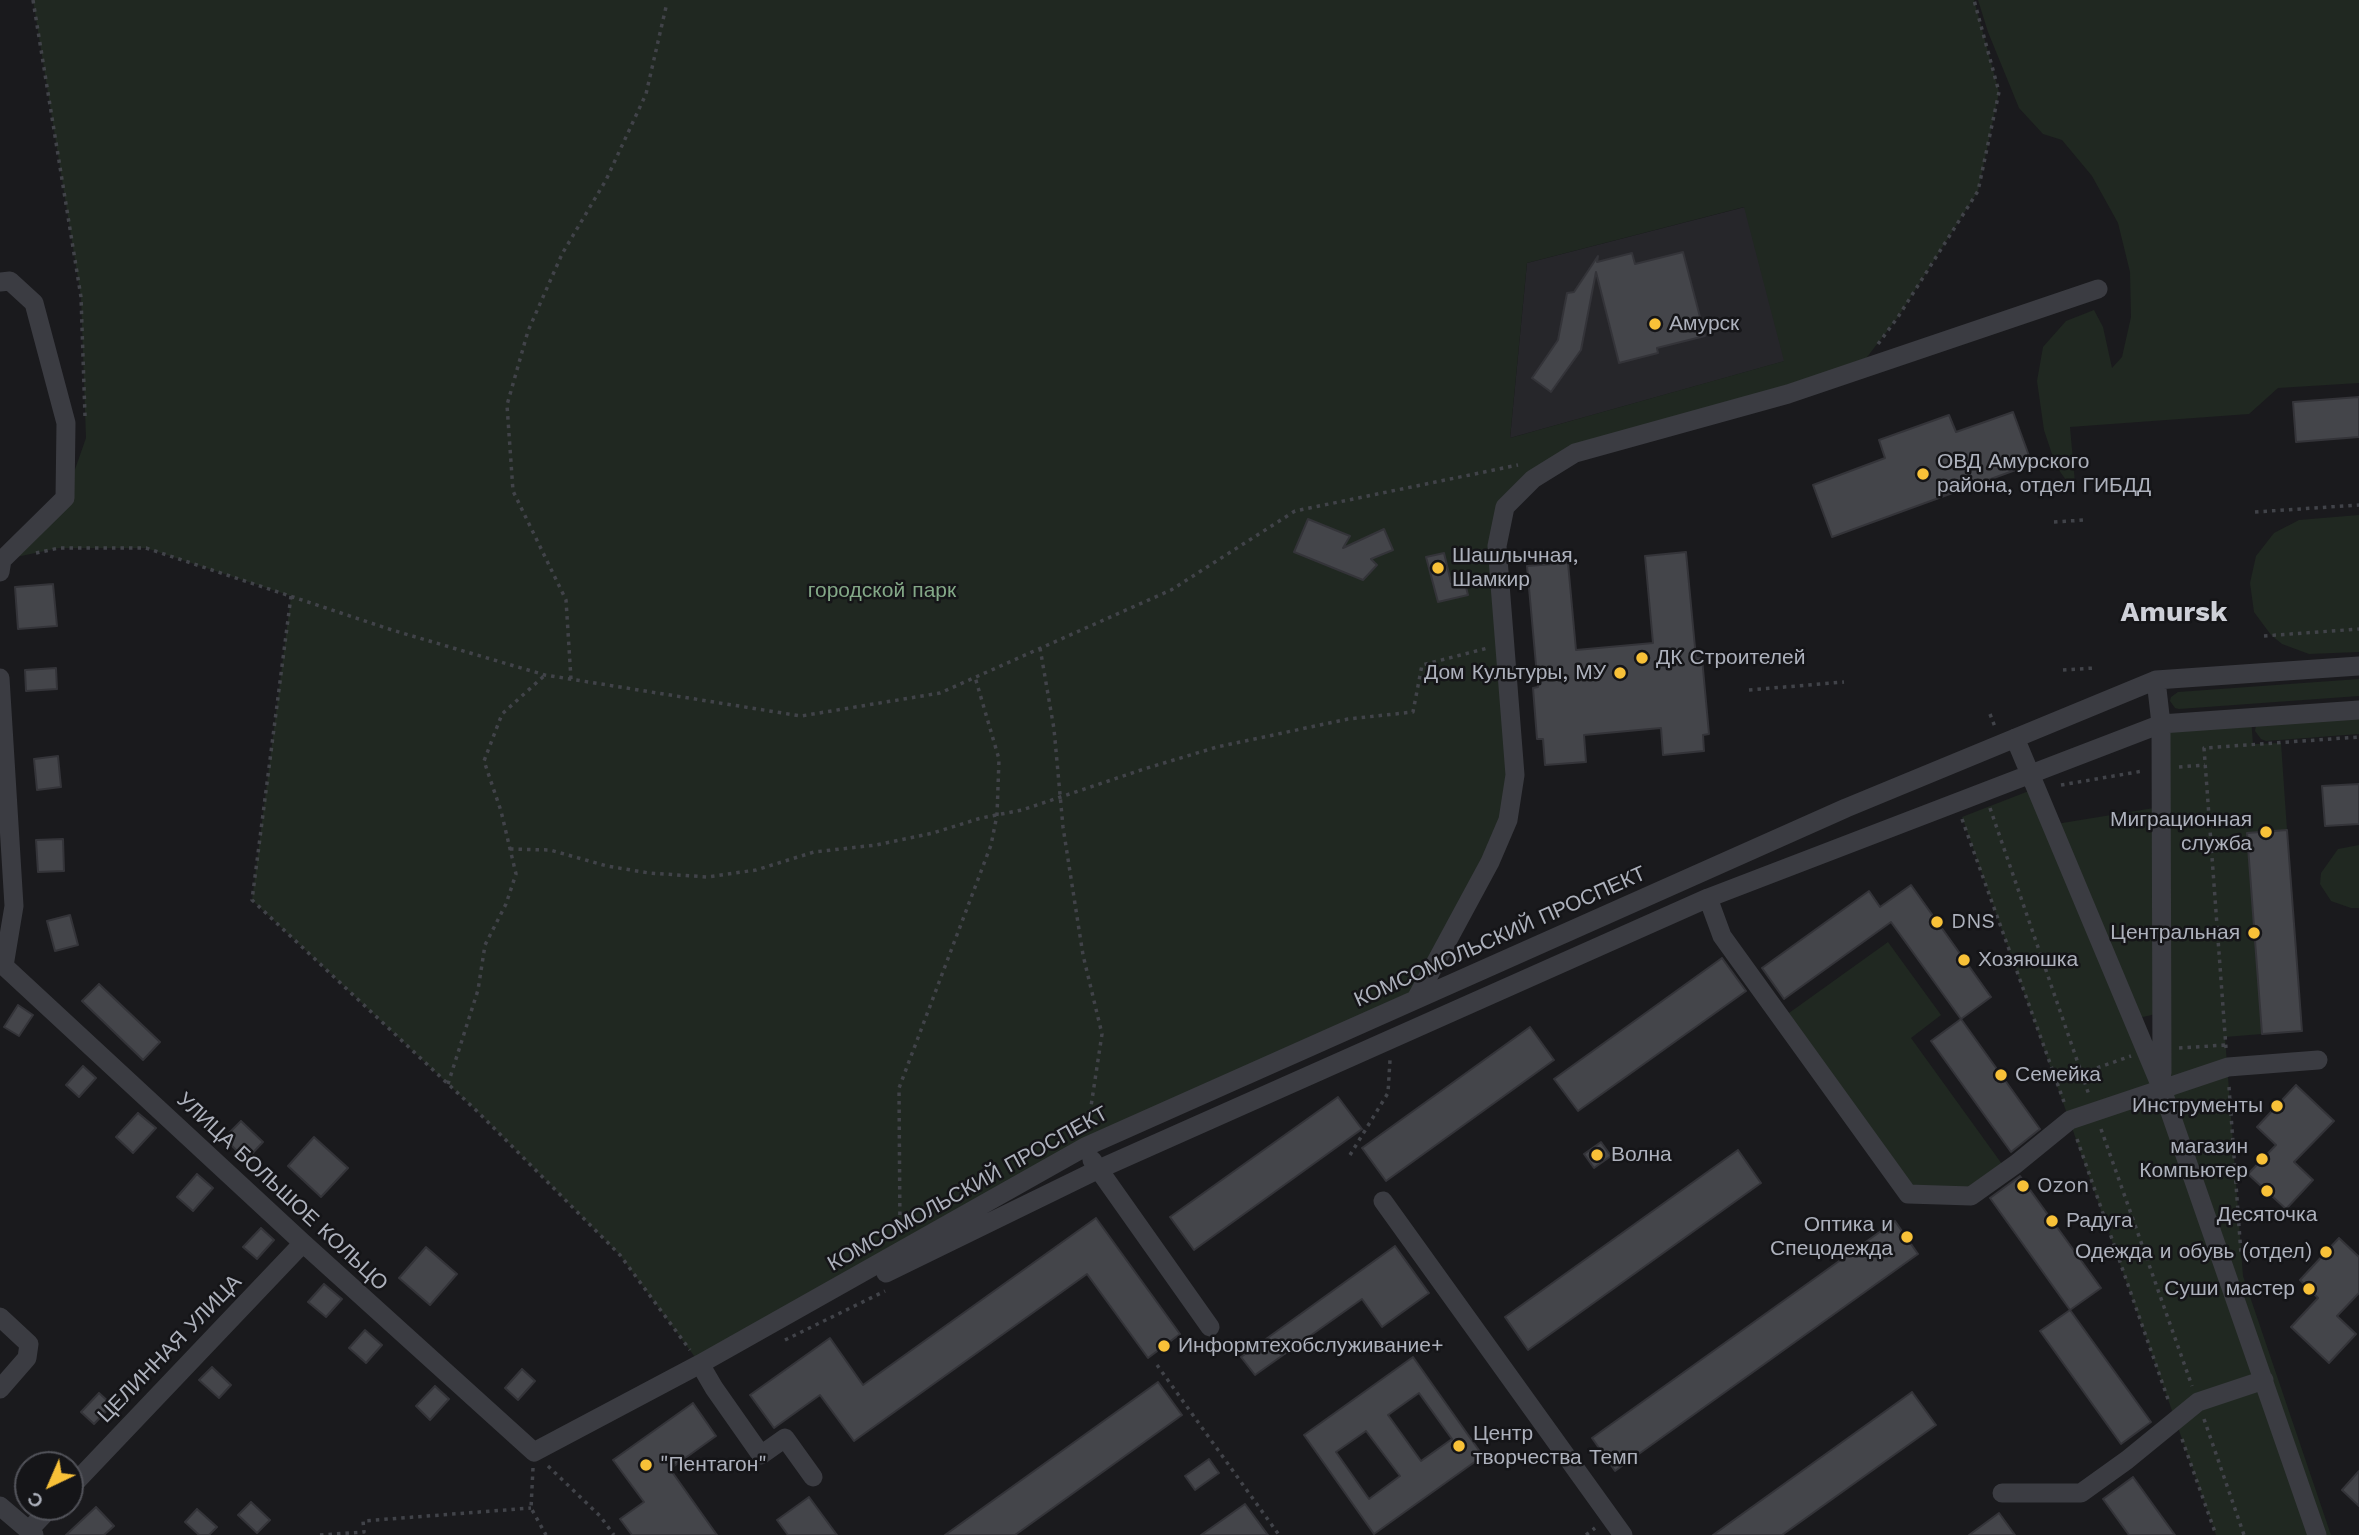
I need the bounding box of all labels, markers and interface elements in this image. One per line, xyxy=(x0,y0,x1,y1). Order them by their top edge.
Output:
place label: Амурск xyxy=(1669,311,1739,337)
marker: Амурск xyxy=(1647,316,1663,332)
place label: ОВД Амурского района, отдел ГИБДД xyxy=(1937,449,2151,499)
marker: ОВД Амурского района, отдел ГИБДД xyxy=(1915,466,1931,482)
place label: Шашлычная, Шамкир xyxy=(1452,543,1578,593)
marker: Шашлычная, Шамкир xyxy=(1430,560,1446,576)
park label: городской парк xyxy=(808,578,956,604)
district label: Amursk xyxy=(2121,596,2227,630)
place label: ДК Строителей xyxy=(1656,645,1806,671)
marker: ДК Строителей xyxy=(1634,650,1650,666)
place label: Дом Культуры, МУ xyxy=(1424,660,1606,686)
marker: Дом Культуры, МУ xyxy=(1612,665,1628,681)
place label: Миграционная служба xyxy=(2110,807,2252,857)
marker: Миграционная служба xyxy=(2258,824,2274,840)
street label: КОМСОМОЛЬСКИЙ ПРОСПЕКТ xyxy=(1350,861,1650,1013)
place label: DNS xyxy=(1951,909,1995,935)
marker: DNS xyxy=(1929,914,1945,930)
place label: Центральная xyxy=(2110,920,2240,946)
marker: Центральная xyxy=(2246,925,2262,941)
place label: Хозяюшка xyxy=(1978,947,2078,973)
marker: Хозяюшка xyxy=(1956,952,1972,968)
place label: Семейка xyxy=(2015,1062,2101,1088)
marker: Семейка xyxy=(1993,1067,2009,1083)
street label: УЛИЦА БОЛЬШОЕ КОЛЬЦО xyxy=(171,1088,393,1296)
place label: Инструменты xyxy=(2132,1093,2263,1119)
marker: Инструменты xyxy=(2269,1098,2285,1114)
street label: КОМСОМОЛЬСКИЙ ПРОСПЕКТ xyxy=(823,1101,1113,1277)
place label: магазин Компьютер xyxy=(2139,1134,2248,1184)
place label: Волна xyxy=(1611,1142,1672,1168)
marker: Волна xyxy=(1589,1147,1605,1163)
marker: магазин Компьютер xyxy=(2254,1151,2270,1167)
place label: Ozon xyxy=(2037,1173,2089,1199)
marker: Ozon xyxy=(2015,1178,2031,1194)
marker: Десяточка xyxy=(2259,1183,2275,1199)
place label: Десяточка xyxy=(2217,1202,2317,1228)
place label: Радуга xyxy=(2066,1208,2133,1234)
place label: Оптика и Спецодежда xyxy=(1770,1212,1893,1262)
marker: Радуга xyxy=(2044,1213,2060,1229)
marker: Оптика и Спецодежда xyxy=(1899,1229,1915,1245)
place label: Одежда и обувь (отдел) xyxy=(2075,1239,2312,1265)
marker: Одежда и обувь (отдел) xyxy=(2318,1244,2334,1260)
street label: ЦЕЛИННАЯ УЛИЦА xyxy=(93,1270,247,1428)
place label: Суши мастер xyxy=(2164,1276,2295,1302)
marker: Суши мастер xyxy=(2301,1281,2317,1297)
place label: Информтехобслуживание+ xyxy=(1178,1333,1444,1359)
marker: Информтехобслуживание+ xyxy=(1156,1338,1172,1354)
place label: Центр творчества Темп xyxy=(1473,1421,1638,1471)
marker: Центр творчества Темп xyxy=(1451,1438,1467,1454)
north arrow xyxy=(14,1451,84,1521)
place label: "Пентагон" xyxy=(660,1452,767,1478)
marker: "Пентагон" xyxy=(638,1457,654,1473)
text: С xyxy=(23,1487,48,1513)

